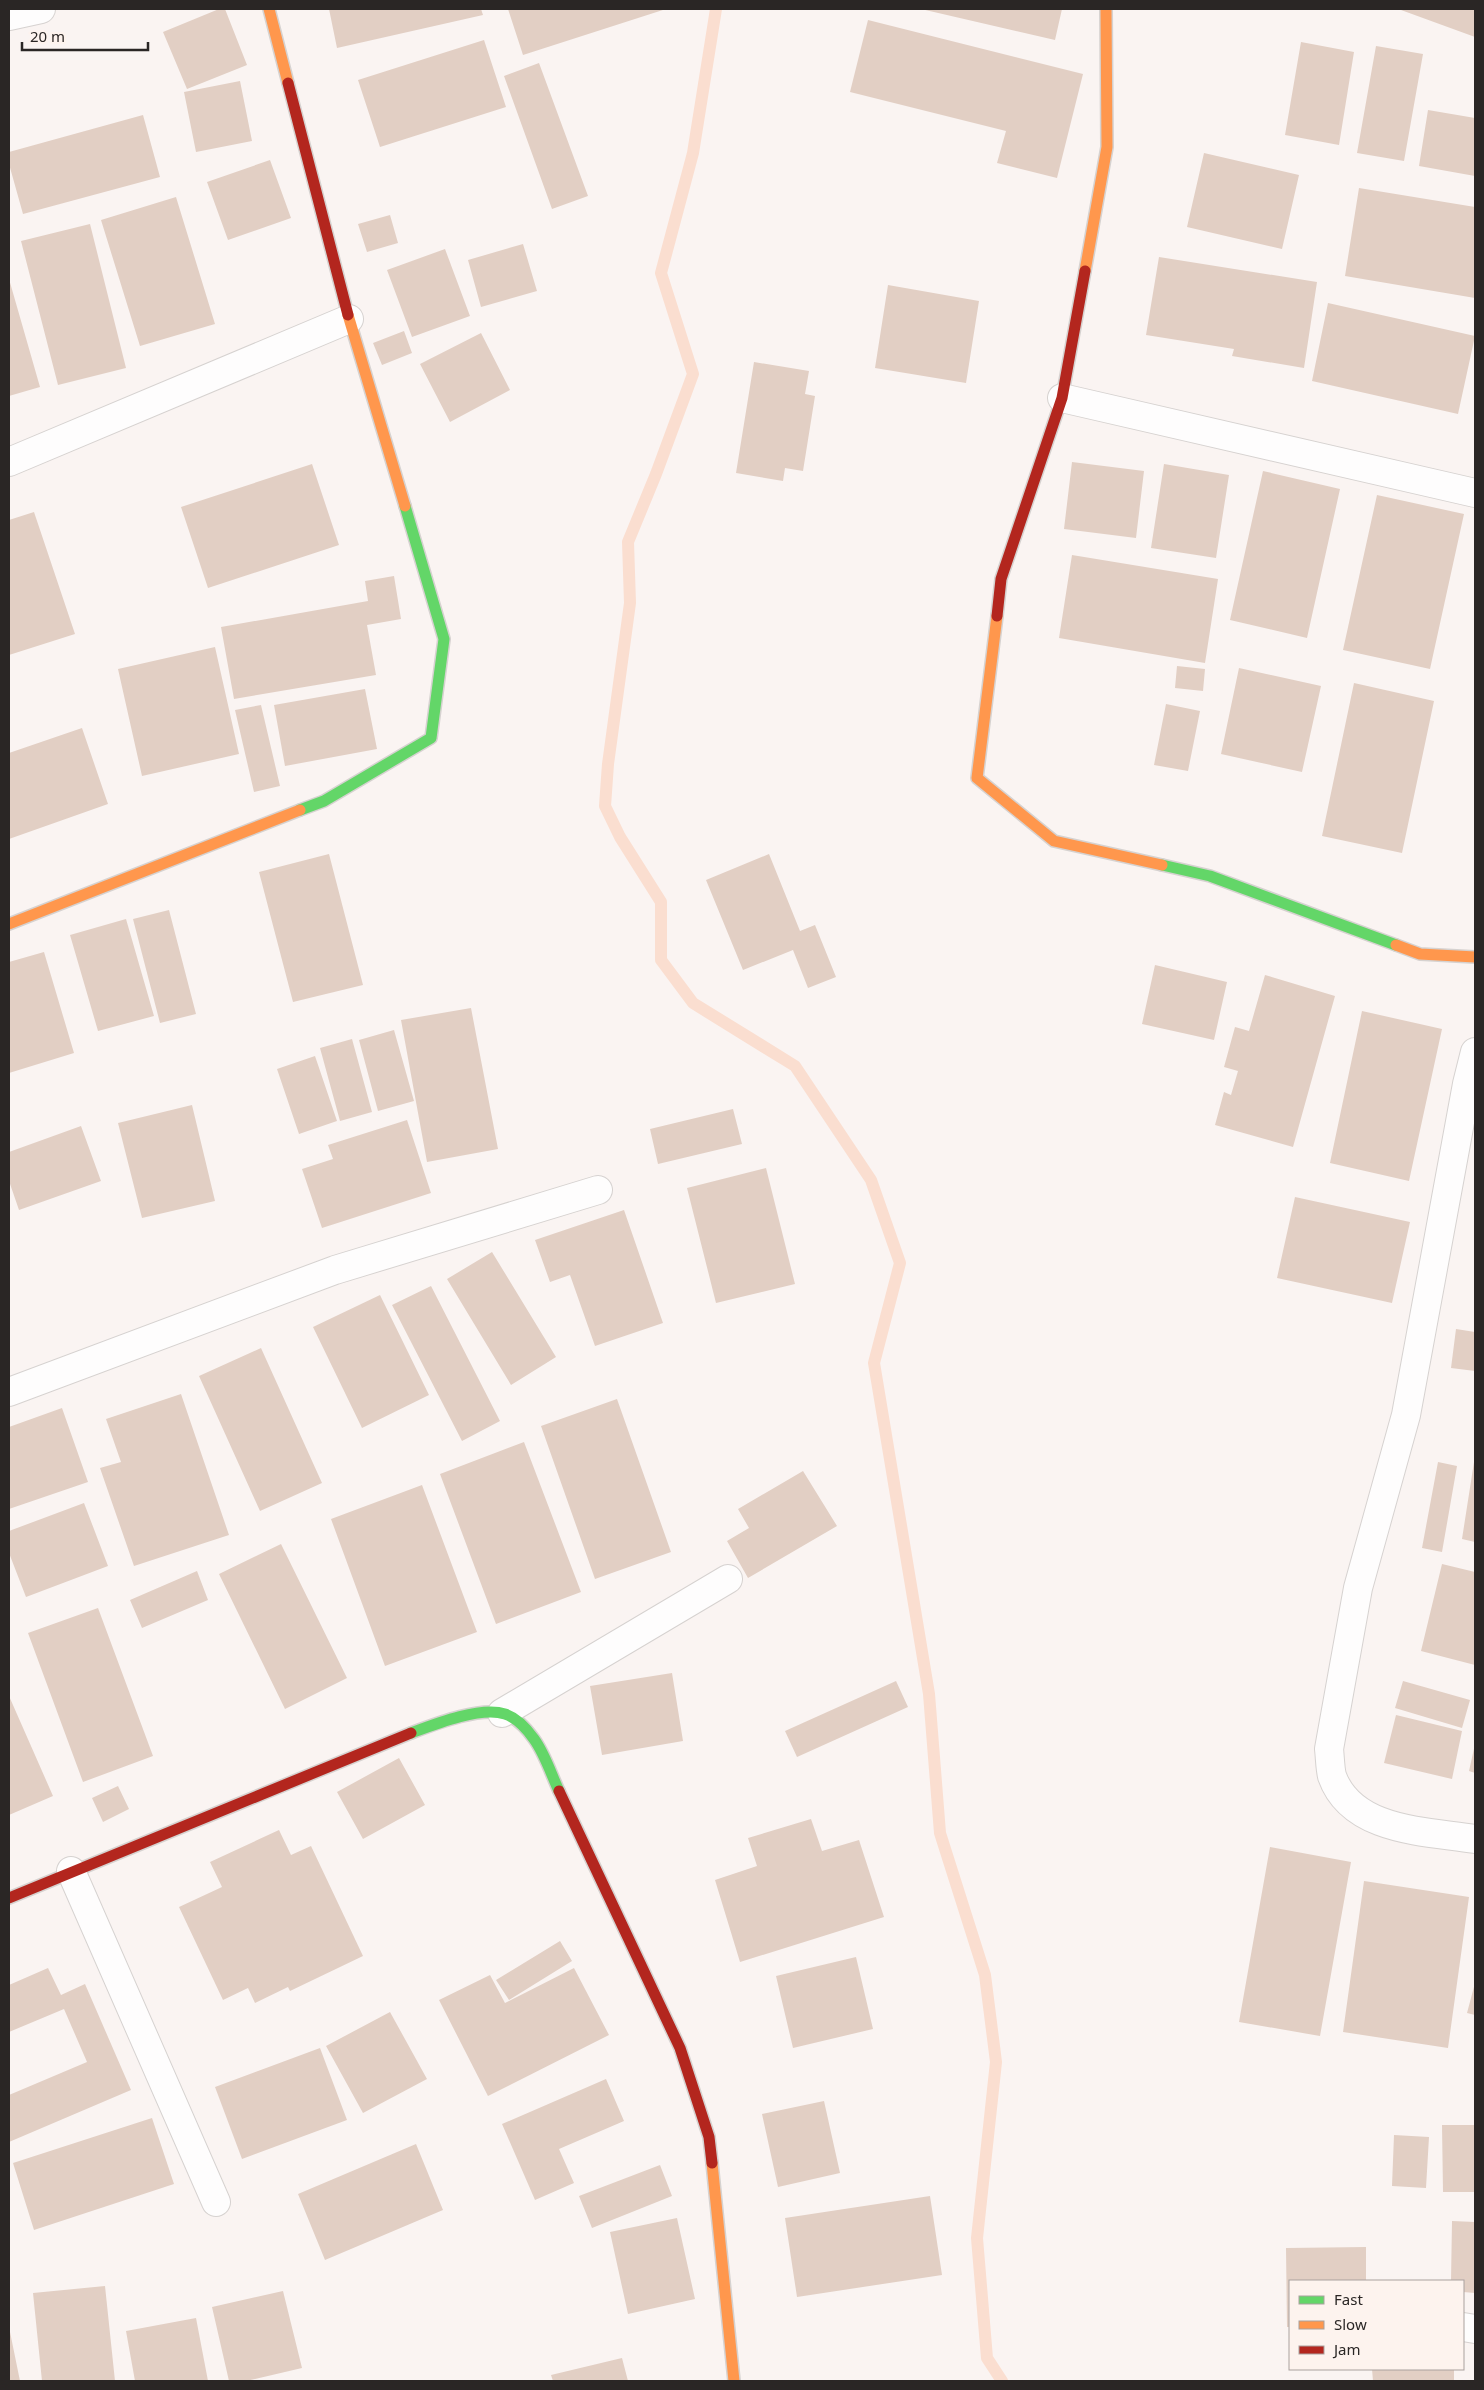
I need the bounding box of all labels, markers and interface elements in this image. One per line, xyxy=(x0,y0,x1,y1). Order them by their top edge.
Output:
scale bar xyxy=(22,20,149,52)
text: 20 m xyxy=(30,26,65,46)
legend xyxy=(1289,2280,1464,2370)
text: Fast xyxy=(1334,2289,1363,2309)
text: Slow xyxy=(1334,2314,1367,2334)
text: Jam xyxy=(1332,2339,1361,2359)

